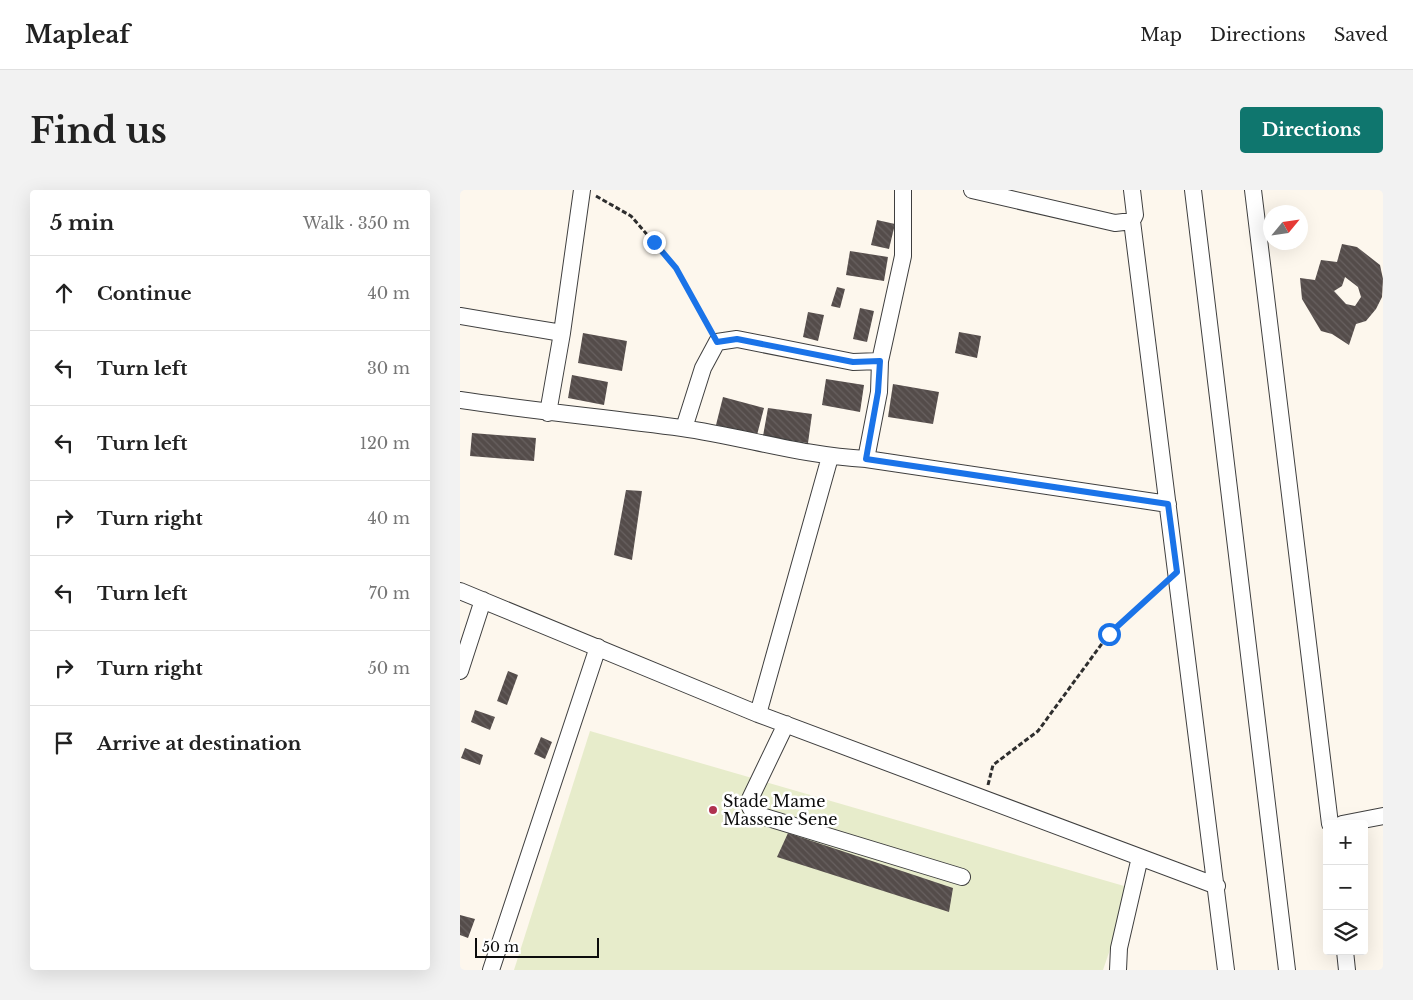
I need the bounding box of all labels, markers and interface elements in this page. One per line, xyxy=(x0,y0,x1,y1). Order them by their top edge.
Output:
text: Mapleaf xyxy=(25,20,130,49)
text: Map xyxy=(1140,24,1182,46)
text: Directions xyxy=(1210,24,1306,46)
text: Saved xyxy=(1334,24,1388,46)
button: Directions xyxy=(1240,107,1383,153)
text: Find us xyxy=(30,109,167,152)
north arrow xyxy=(1263,205,1308,250)
text: 5 min xyxy=(50,210,114,236)
text: Walk · 350 m xyxy=(303,213,410,233)
route end xyxy=(643,231,666,254)
icon: ahead xyxy=(50,279,78,307)
text: Continue xyxy=(97,282,192,305)
text: 40 m xyxy=(367,283,410,303)
icon: left xyxy=(50,354,78,382)
text: Turn left xyxy=(97,357,188,380)
text: 30 m xyxy=(367,358,410,378)
icon: left xyxy=(50,429,78,457)
text: Turn left xyxy=(97,432,188,455)
text: 120 m xyxy=(360,433,410,453)
icon: right xyxy=(50,504,78,532)
text: Turn right xyxy=(97,507,203,530)
text: 40 m xyxy=(367,508,410,528)
icon: left xyxy=(50,579,78,607)
text: Turn left xyxy=(97,582,188,605)
text: 70 m xyxy=(369,583,410,603)
route start xyxy=(1098,623,1121,646)
icon: right xyxy=(50,654,78,682)
text: Turn right xyxy=(97,657,203,680)
text: 50 m xyxy=(368,658,410,678)
icon: arrive xyxy=(50,729,78,757)
text: Arrive at destination xyxy=(97,732,301,755)
place label: Stade Mame Massene Sene xyxy=(723,791,837,829)
marker: Stade Mame Massene Sene xyxy=(707,804,719,816)
map controls xyxy=(1323,820,1368,955)
button: + xyxy=(1323,820,1368,865)
button: − xyxy=(1323,865,1368,910)
button: layers xyxy=(1323,910,1368,955)
scale bar xyxy=(475,935,599,958)
text: 50 m xyxy=(482,938,519,956)

